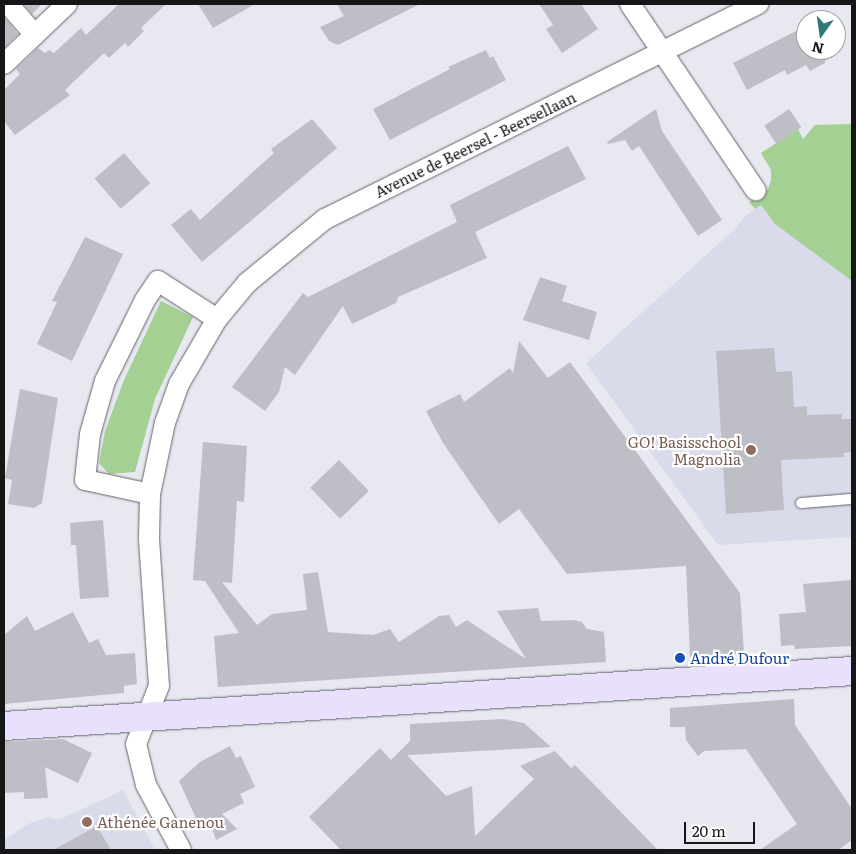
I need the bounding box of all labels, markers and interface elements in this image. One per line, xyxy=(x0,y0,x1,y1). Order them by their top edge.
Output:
north arrow xyxy=(796,10,846,60)
text: N xyxy=(809,37,826,60)
street label: Avenue de Beersel - Beersellaan xyxy=(372,87,578,201)
place label: GO! Basisschool Magnolia xyxy=(628,432,741,467)
marker: GO! Basisschool Magnolia xyxy=(745,444,757,456)
place label: André Dufour xyxy=(690,649,789,667)
marker: André Dufour xyxy=(674,652,686,664)
scale bar xyxy=(686,812,757,844)
place label: Athénée Ganenou xyxy=(97,813,224,831)
marker: Athénée Ganenou xyxy=(81,816,93,828)
text: 20 m xyxy=(692,819,726,842)

